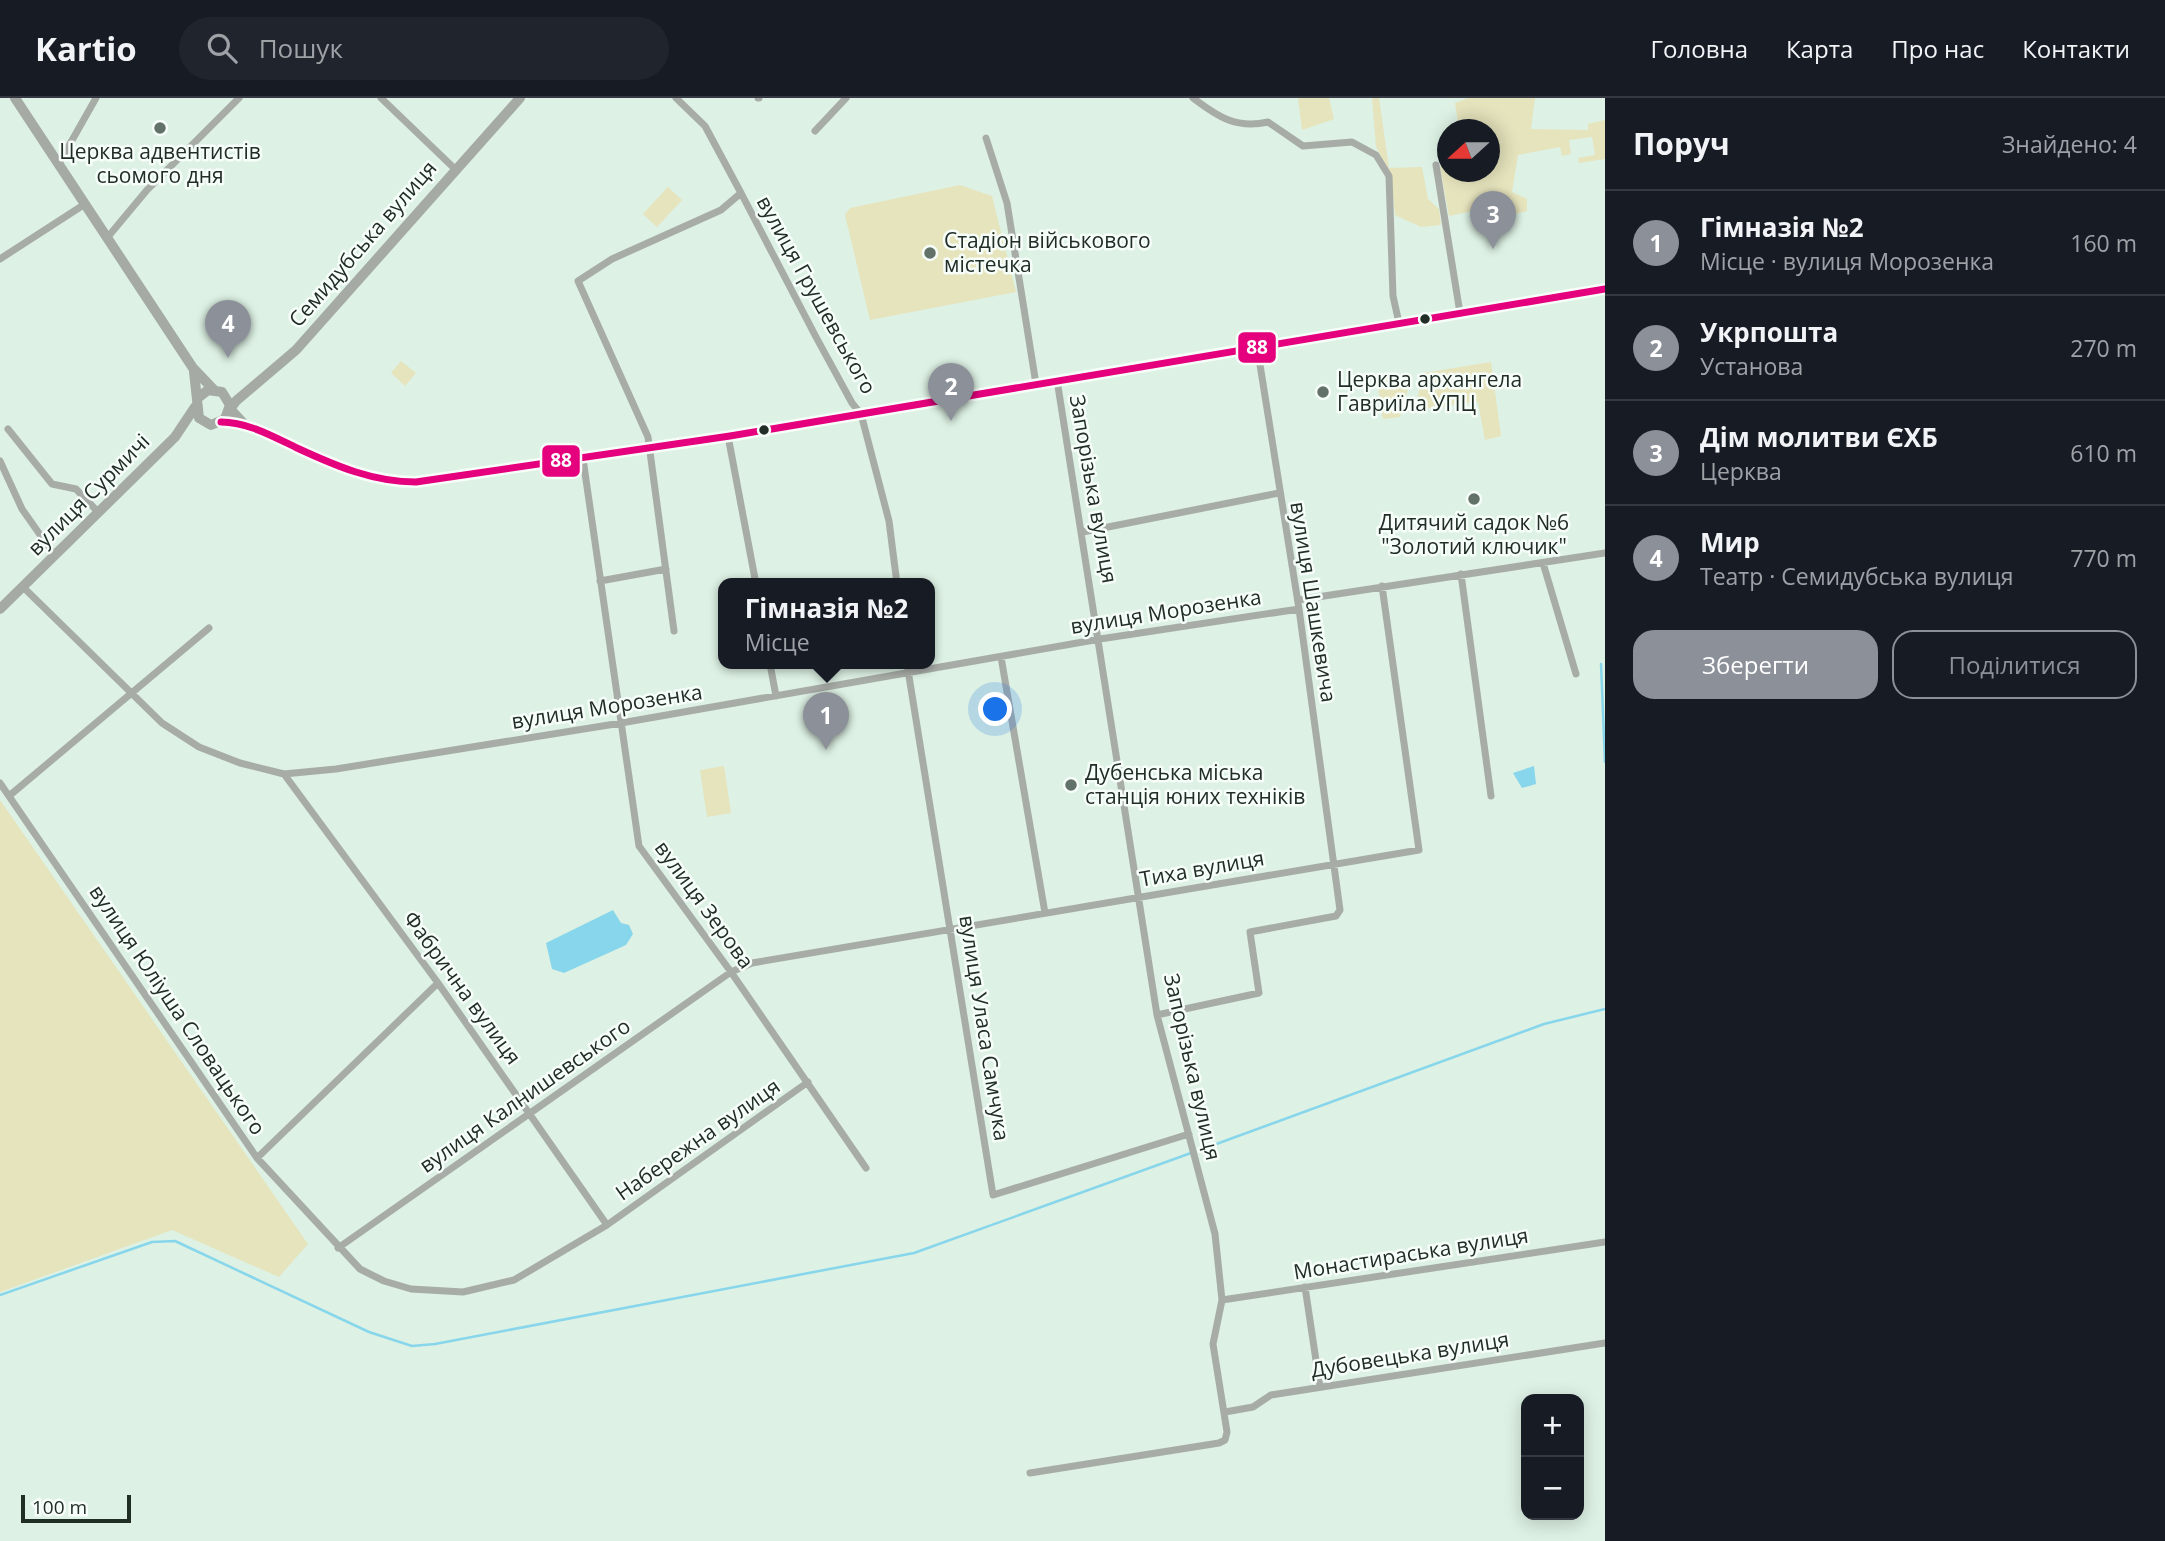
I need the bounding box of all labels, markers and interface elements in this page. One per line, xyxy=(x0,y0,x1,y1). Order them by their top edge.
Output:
search box xyxy=(179,17,669,80)
text: Kartio xyxy=(35,26,137,71)
icon: search xyxy=(203,29,241,67)
text: Пошук xyxy=(259,30,343,66)
text: Головна xyxy=(1651,32,1748,65)
text: Карта xyxy=(1786,32,1853,65)
text: Про нас xyxy=(1891,32,1984,65)
text: Контакти xyxy=(2022,32,2130,65)
north arrow xyxy=(1437,119,1500,182)
marker: Церква адвентистів сьомого дня xyxy=(152,120,168,136)
text: Поруч xyxy=(1633,123,1730,164)
text: Знайдено: 4 xyxy=(2002,128,2137,160)
place label: Церква адвентистів сьомого дня xyxy=(59,137,261,189)
street label: Семидубська вулиця xyxy=(282,154,442,333)
street label: вулиця Грушевського xyxy=(751,190,883,399)
pin: 3 xyxy=(1470,191,1516,249)
text: Гімназія №2 xyxy=(1700,209,1864,245)
place label: Стадіон військового містечка xyxy=(944,226,1151,278)
text: 1 xyxy=(1649,227,1663,259)
text: 160 m xyxy=(2070,227,2137,259)
marker: Стадіон військового містечка xyxy=(922,245,938,261)
text: Місце · вулиця Морозенка xyxy=(1700,245,1994,277)
pin: 4 xyxy=(205,300,251,358)
unlabelled marker xyxy=(1418,312,1432,326)
text: Укрпошта xyxy=(1700,314,1838,350)
line badge: 88 xyxy=(1237,331,1277,364)
text: 2 xyxy=(1649,332,1663,364)
text: 270 m xyxy=(2070,332,2137,364)
text: 88 xyxy=(1246,334,1268,360)
text: Установа xyxy=(1700,350,1803,382)
pin: 2 xyxy=(928,363,974,421)
place label: Церква архангела Гавриїла УПЦ xyxy=(1337,365,1522,417)
marker: Церква архангела Гавриїла УПЦ xyxy=(1315,384,1331,400)
street label: Запорізька вулиця xyxy=(1064,392,1124,585)
text: Дім молитви ЄХБ xyxy=(1700,419,1938,455)
unlabelled marker xyxy=(757,423,771,437)
street label: вулиця Сурмичі xyxy=(21,427,155,561)
text: 3 xyxy=(1649,437,1663,469)
text: 610 m xyxy=(2070,437,2137,469)
line badge: 88 xyxy=(541,444,581,478)
text: 88 xyxy=(550,447,572,473)
text: Церква xyxy=(1700,455,1782,487)
marker: Дитячий садок №6 "Золотий ключик" xyxy=(1466,491,1482,507)
street label: вулиця Шашкевича xyxy=(1284,500,1344,704)
place label: Дитячий садок №6 "Золотий ключик" xyxy=(1379,508,1569,560)
text: Мир xyxy=(1700,524,1760,560)
text: 4 xyxy=(1649,542,1663,574)
text: 770 m xyxy=(2070,542,2137,574)
text: Театр · Семидубська вулиця xyxy=(1700,560,2013,592)
popup xyxy=(718,578,935,669)
street label: вулиця Морозенка xyxy=(1068,582,1263,640)
text: Гімназія №2 xyxy=(745,590,908,626)
text: Місце xyxy=(745,626,810,658)
button: Зберегти xyxy=(1633,630,1878,699)
button: Поділитися xyxy=(1892,630,2137,699)
street label: вулиця Морозенка xyxy=(509,677,704,735)
pin: 1 xyxy=(803,692,849,750)
your location xyxy=(978,692,1012,726)
place label: Дубенська міська станція юних техніків xyxy=(1085,758,1305,810)
marker: Дубенська міська станція юних техніків xyxy=(1063,777,1079,793)
street label: вулиця Зерова xyxy=(649,835,761,974)
street label: Тиха вулиця xyxy=(1137,843,1266,893)
street label: вулиця Юліуша Словацького xyxy=(83,879,272,1140)
street label: Фабрична вулиця xyxy=(398,905,528,1070)
street label: вулиця Уласа Самчука xyxy=(953,913,1017,1143)
street label: Запорізька вулиця xyxy=(1158,971,1228,1163)
street label: вулиця Калнишевського xyxy=(413,1012,635,1179)
street label: Набережна вулиця xyxy=(610,1072,785,1206)
street label: Монастираська вулиця xyxy=(1291,1221,1530,1285)
street label: Дубовецька вулиця xyxy=(1309,1325,1511,1383)
map controls xyxy=(1521,1394,1584,1520)
button: + xyxy=(1521,1394,1584,1457)
button: − xyxy=(1521,1457,1584,1520)
scale bar xyxy=(21,1492,131,1524)
text: 100 m xyxy=(32,1494,87,1520)

